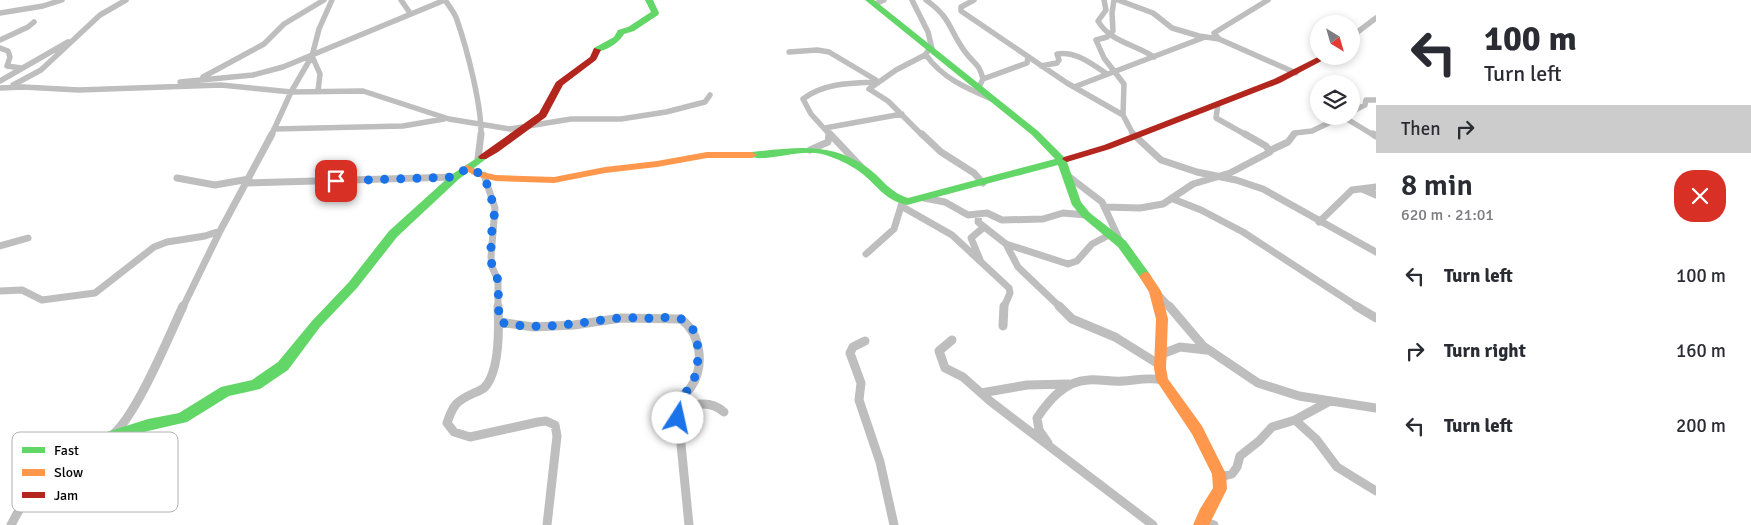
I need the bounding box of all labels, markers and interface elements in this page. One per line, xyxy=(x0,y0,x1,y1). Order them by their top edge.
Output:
north arrow xyxy=(1310,15,1360,65)
map controls xyxy=(1310,15,1360,125)
text: 100 m xyxy=(1484,17,1577,60)
icon: left xyxy=(1401,20,1466,85)
text: Turn left xyxy=(1484,60,1562,87)
button: layers xyxy=(1310,75,1360,125)
icon: right xyxy=(1451,115,1479,143)
text: Then xyxy=(1401,117,1441,141)
pin xyxy=(315,160,357,202)
icon: arrive xyxy=(322,167,350,195)
text: 8 min xyxy=(1401,167,1473,204)
button: close xyxy=(1674,170,1726,222)
text: 620 m · 21:01 xyxy=(1401,205,1494,225)
icon: left xyxy=(1401,262,1429,290)
text: Turn left xyxy=(1444,264,1513,288)
text: 100 m xyxy=(1676,264,1726,288)
icon: right xyxy=(1401,337,1429,365)
text: Turn right xyxy=(1444,339,1526,363)
text: 160 m xyxy=(1676,339,1726,363)
position arrow xyxy=(651,391,703,443)
icon: left xyxy=(1401,412,1429,440)
text: Turn left xyxy=(1444,414,1513,438)
text: 200 m xyxy=(1676,414,1726,438)
legend xyxy=(12,432,178,512)
text: Fast xyxy=(54,442,79,459)
text: Slow xyxy=(54,464,83,481)
text: Jam xyxy=(54,487,78,504)

